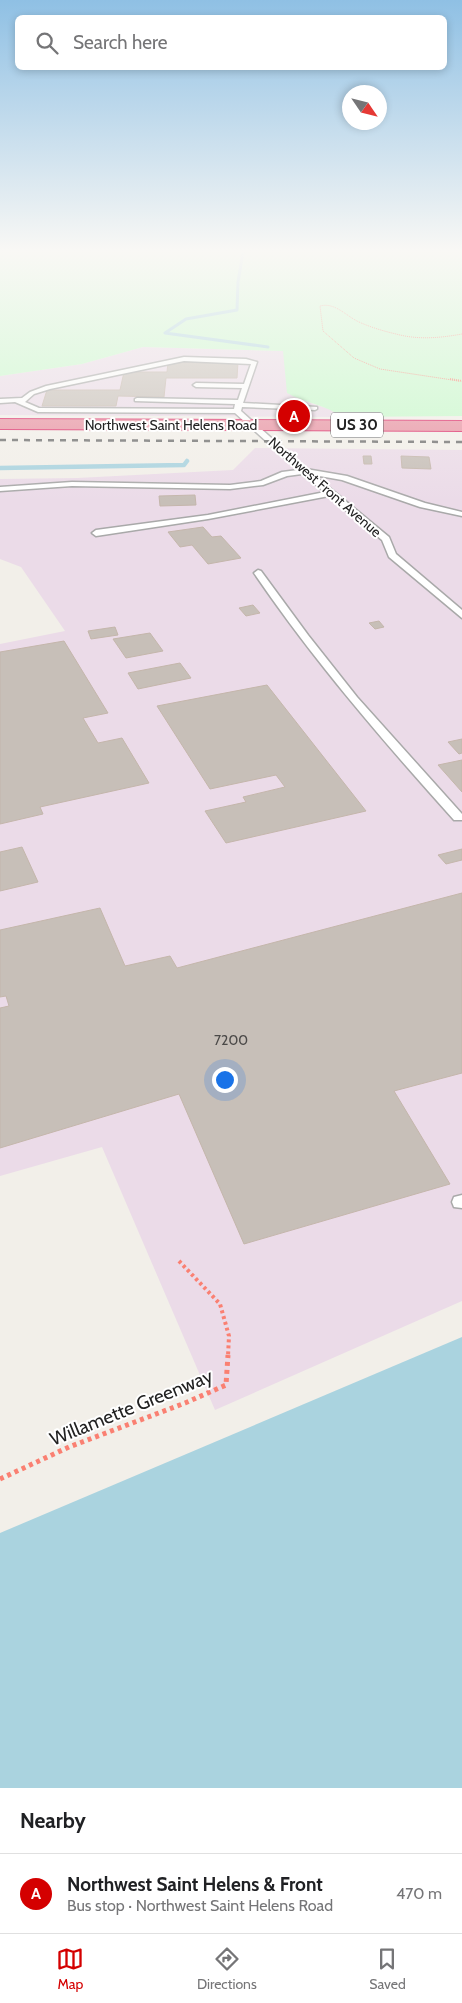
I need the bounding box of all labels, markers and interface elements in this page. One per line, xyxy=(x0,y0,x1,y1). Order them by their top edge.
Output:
search box xyxy=(15,15,447,70)
icon: search xyxy=(33,29,61,57)
text: Search here xyxy=(73,31,167,54)
north arrow xyxy=(342,85,387,130)
pin: A xyxy=(278,397,310,435)
road number: US 30 xyxy=(331,412,383,438)
street label: Northwest Saint Helens Road xyxy=(85,416,257,434)
street label: Northwest Front Avenue xyxy=(265,433,385,541)
house number: 7200 xyxy=(214,1031,248,1049)
your location xyxy=(212,1067,238,1093)
street label: Willamette Greenway xyxy=(46,1364,216,1451)
text: Nearby xyxy=(20,1808,86,1833)
text: Northwest Saint Helens & Front xyxy=(67,1873,323,1896)
text: A xyxy=(31,1884,41,1903)
text: 470 m xyxy=(396,1884,442,1903)
text: Bus stop · Northwest Saint Helens Road xyxy=(67,1896,333,1915)
tab: Map xyxy=(56,1945,84,1993)
tab: Directions xyxy=(197,1945,257,1993)
tab: Saved xyxy=(369,1945,406,1993)

